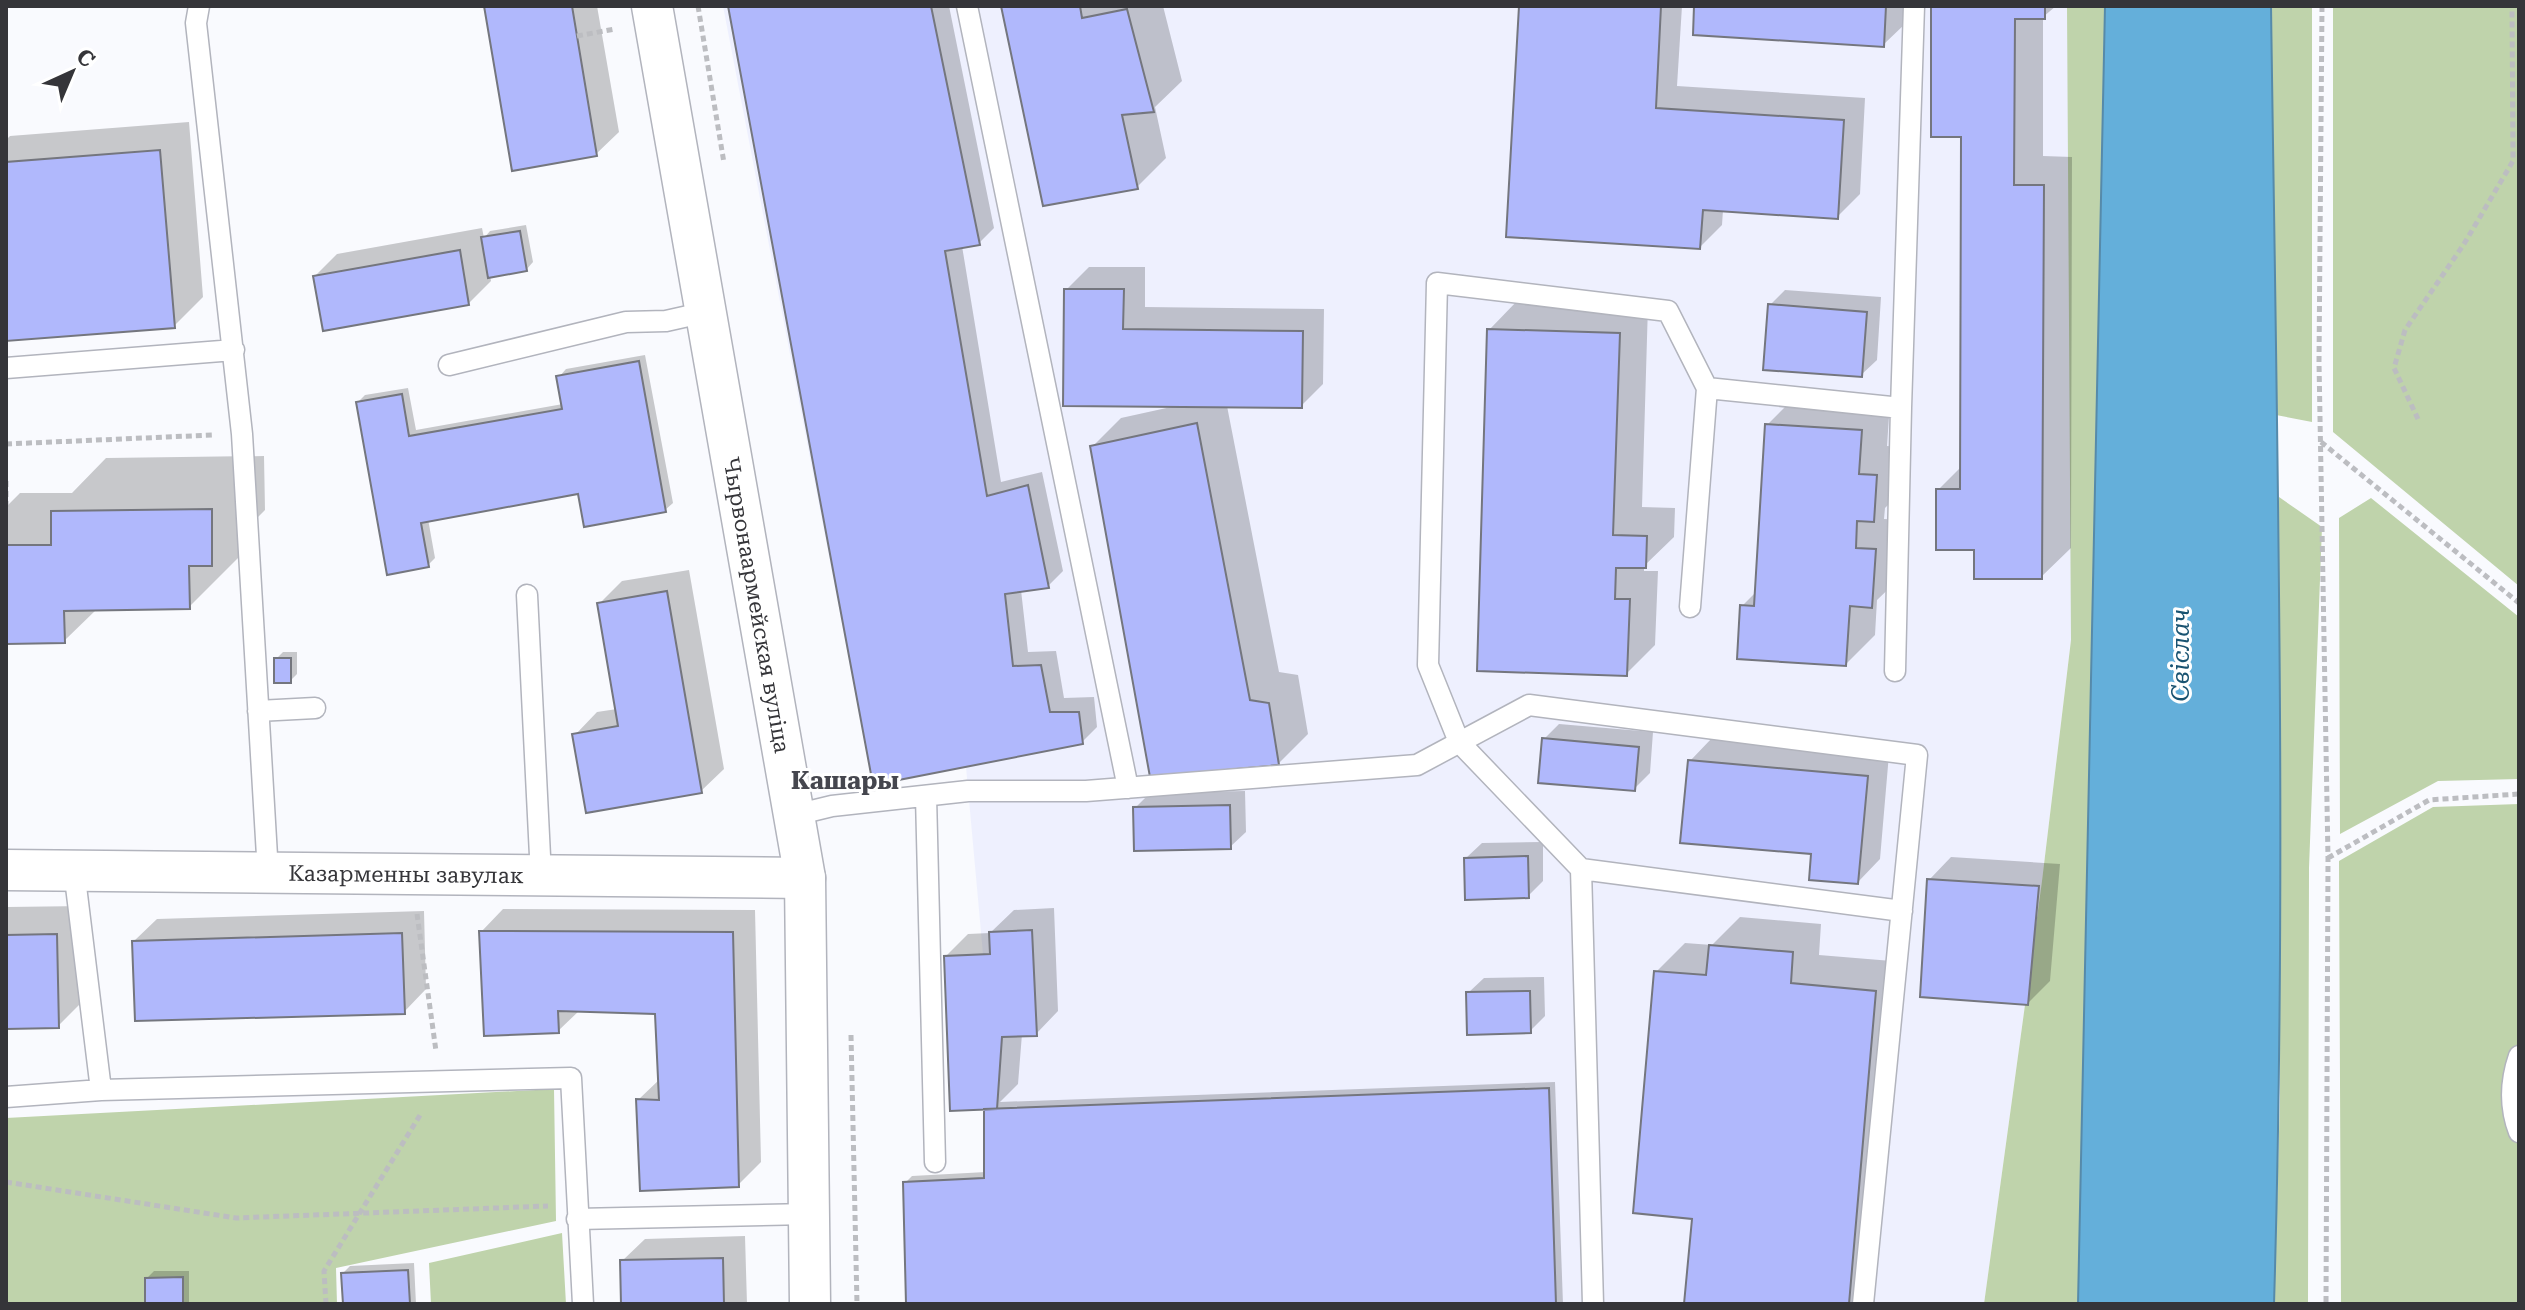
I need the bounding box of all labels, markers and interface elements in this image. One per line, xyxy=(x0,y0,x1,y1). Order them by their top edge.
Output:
north arrow xyxy=(32,32,112,112)
text: С xyxy=(71,44,100,72)
street label: Чырвонаармейская вуліца xyxy=(718,455,795,755)
water label: Свіслач xyxy=(2167,609,2195,701)
district label: Кашары xyxy=(791,767,899,795)
street label: Казарменны завулак xyxy=(288,861,524,888)

